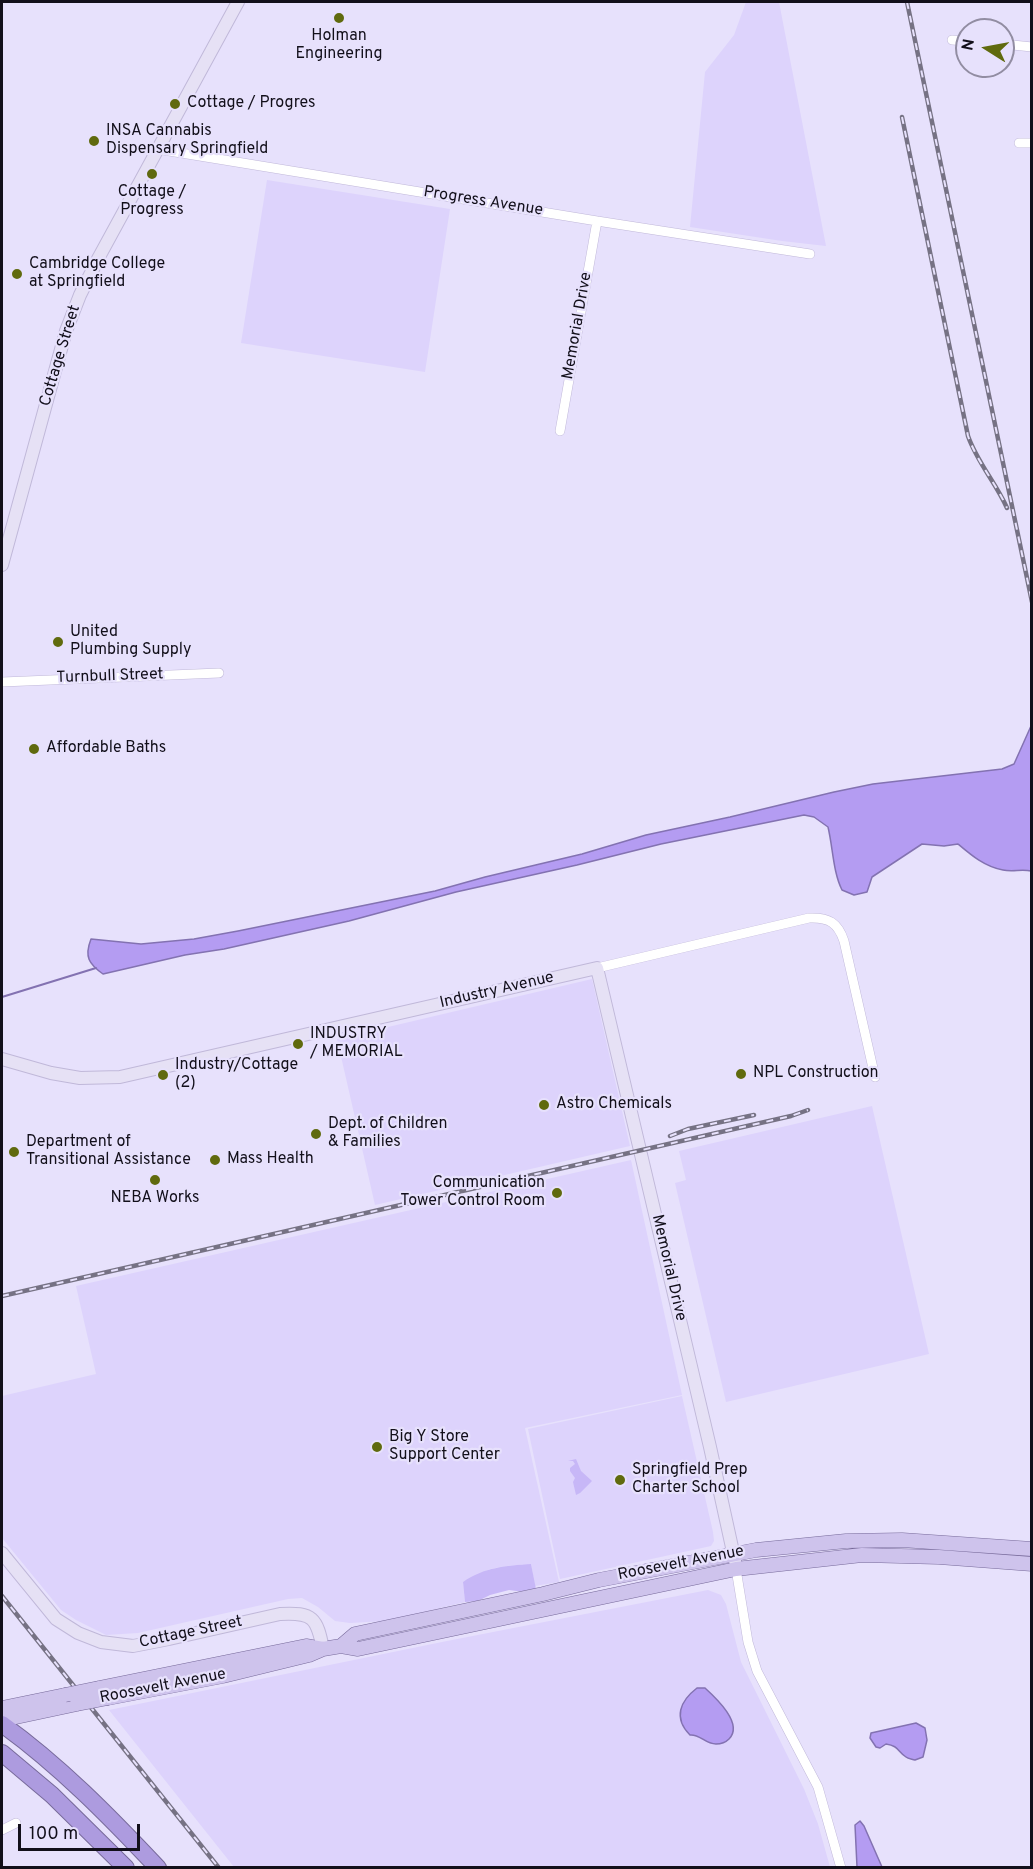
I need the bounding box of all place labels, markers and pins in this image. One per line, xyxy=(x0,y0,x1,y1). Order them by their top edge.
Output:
marker: Holman Engineering xyxy=(332,11,346,25)
place label: Holman Engineering xyxy=(295,27,383,65)
place label: Cottage / Progres xyxy=(187,94,315,114)
marker: Cottage / Progres xyxy=(168,97,182,111)
place label: INSA Cannabis Dispensary Springfield xyxy=(106,122,268,160)
marker: INSA Cannabis Dispensary Springfield xyxy=(87,134,101,148)
marker: Cottage / Progress xyxy=(145,167,159,181)
place label: Cottage / Progress xyxy=(118,183,186,221)
place label: Cambridge College at Springfield xyxy=(29,255,165,293)
marker: Cambridge College at Springfield xyxy=(10,267,24,281)
place label: United Plumbing Supply xyxy=(70,623,191,661)
marker: United Plumbing Supply xyxy=(51,635,65,649)
place label: Affordable Baths xyxy=(46,739,166,759)
marker: Affordable Baths xyxy=(27,742,41,756)
place label: INDUSTRY / MEMORIAL xyxy=(310,1025,403,1063)
marker: INDUSTRY / MEMORIAL xyxy=(291,1037,305,1051)
place label: Industry/Cottage (2) xyxy=(175,1056,298,1094)
place label: NPL Construction xyxy=(753,1064,879,1084)
marker: NPL Construction xyxy=(734,1067,748,1081)
marker: Industry/Cottage (2) xyxy=(156,1068,170,1082)
place label: Astro Chemicals xyxy=(556,1095,672,1115)
marker: Astro Chemicals xyxy=(537,1098,551,1112)
place label: Dept. of Children & Families xyxy=(328,1115,448,1153)
marker: Dept. of Children & Families xyxy=(309,1127,323,1141)
place label: Department of Transitional Assistance xyxy=(26,1133,191,1171)
marker: Department of Transitional Assistance xyxy=(7,1145,21,1159)
place label: Mass Health xyxy=(227,1150,314,1170)
marker: Mass Health xyxy=(208,1153,222,1167)
marker: NEBA Works xyxy=(148,1173,162,1187)
place label: Communication Tower Control Room xyxy=(400,1174,545,1212)
marker: Communication Tower Control Room xyxy=(550,1186,564,1200)
place label: NEBA Works xyxy=(110,1189,200,1209)
place label: Big Y Store Support Center xyxy=(389,1428,500,1466)
marker: Big Y Store Support Center xyxy=(370,1440,384,1454)
place label: Springfield Prep Charter School xyxy=(632,1461,748,1499)
marker: Springfield Prep Charter School xyxy=(613,1473,627,1487)

